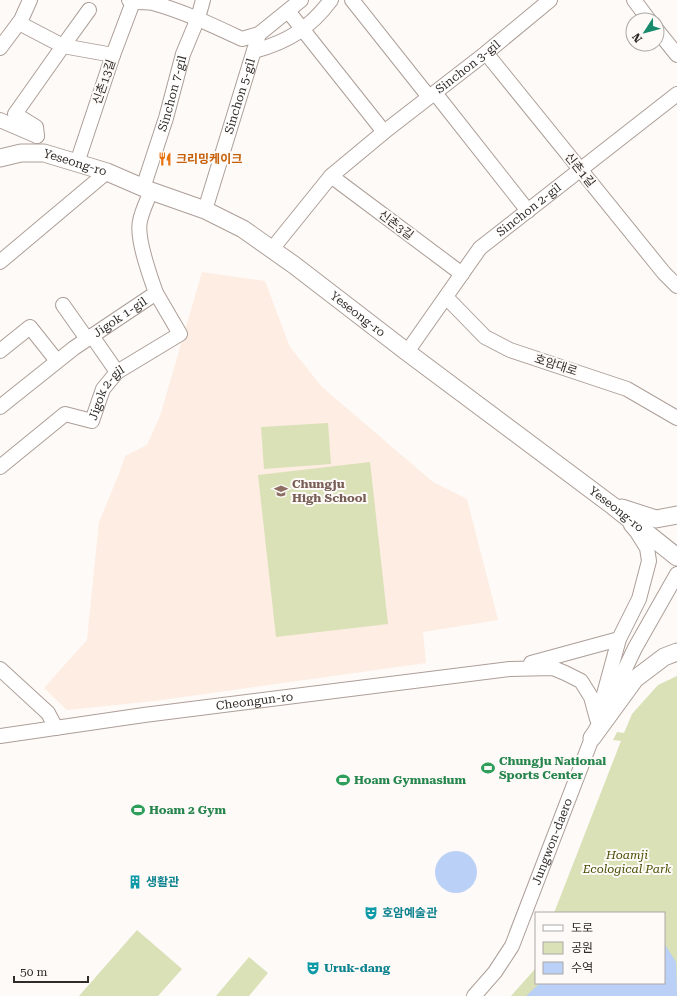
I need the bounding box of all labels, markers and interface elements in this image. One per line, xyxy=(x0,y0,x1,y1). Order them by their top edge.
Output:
north arrow xyxy=(625,12,665,52)
text: N xyxy=(629,30,645,45)
street label: Sinchon 3-gil xyxy=(433,37,503,96)
street label: Sinchon 7-gil xyxy=(155,54,189,133)
street label: Sinchon 5-gil xyxy=(222,57,258,136)
street label: 신촌13길 xyxy=(90,58,118,106)
street label: Yeseong-ro xyxy=(42,146,108,179)
street label: 신촌1길 xyxy=(562,150,598,190)
restaurant icon: 크리밍케이크 xyxy=(157,151,173,167)
place label: 크리밍케이크 xyxy=(176,152,242,166)
street label: Sinchon 2-gil xyxy=(494,180,564,239)
street label: 신촌3길 xyxy=(376,207,416,243)
street label: Yeseong-ro xyxy=(328,289,388,340)
street label: Jigok 1-gil xyxy=(91,294,150,340)
street label: 호암대로 xyxy=(533,352,579,378)
street label: Jigok 2-gil xyxy=(86,362,127,422)
place label: Chungju High School xyxy=(292,477,367,505)
school or university icon: Chungju High School xyxy=(273,483,289,499)
street label: Yeseong-ro xyxy=(586,484,647,535)
street label: Cheongun-ro xyxy=(215,689,294,713)
place label: Chungju National Sports Center xyxy=(499,754,606,782)
sports icon: Chungju National Sports Center xyxy=(480,760,496,776)
sports icon: Hoam Gymnasium xyxy=(335,772,351,788)
place label: Hoam Gymnasium xyxy=(354,773,467,787)
street label: Jungwon-daero xyxy=(529,796,575,887)
sports icon: Hoam 2 Gym xyxy=(130,802,146,818)
place label: Hoam 2 Gym xyxy=(149,803,226,817)
park label: Hoamji Ecological Park xyxy=(582,848,672,876)
building icon: 생활관 xyxy=(127,874,143,890)
place label: 생활관 xyxy=(146,875,179,889)
theatre icon: 호암예술관 xyxy=(363,905,379,921)
place label: 호암예술관 xyxy=(382,906,437,920)
legend xyxy=(535,912,665,984)
text: 도로 xyxy=(571,921,593,935)
text: 공원 xyxy=(571,941,593,955)
scale bar xyxy=(14,958,88,984)
theatre icon: Uruk-dang xyxy=(305,960,321,976)
place label: Uruk-dang xyxy=(324,961,391,975)
text: 수역 xyxy=(571,961,593,975)
text: 50 m xyxy=(20,965,47,979)

